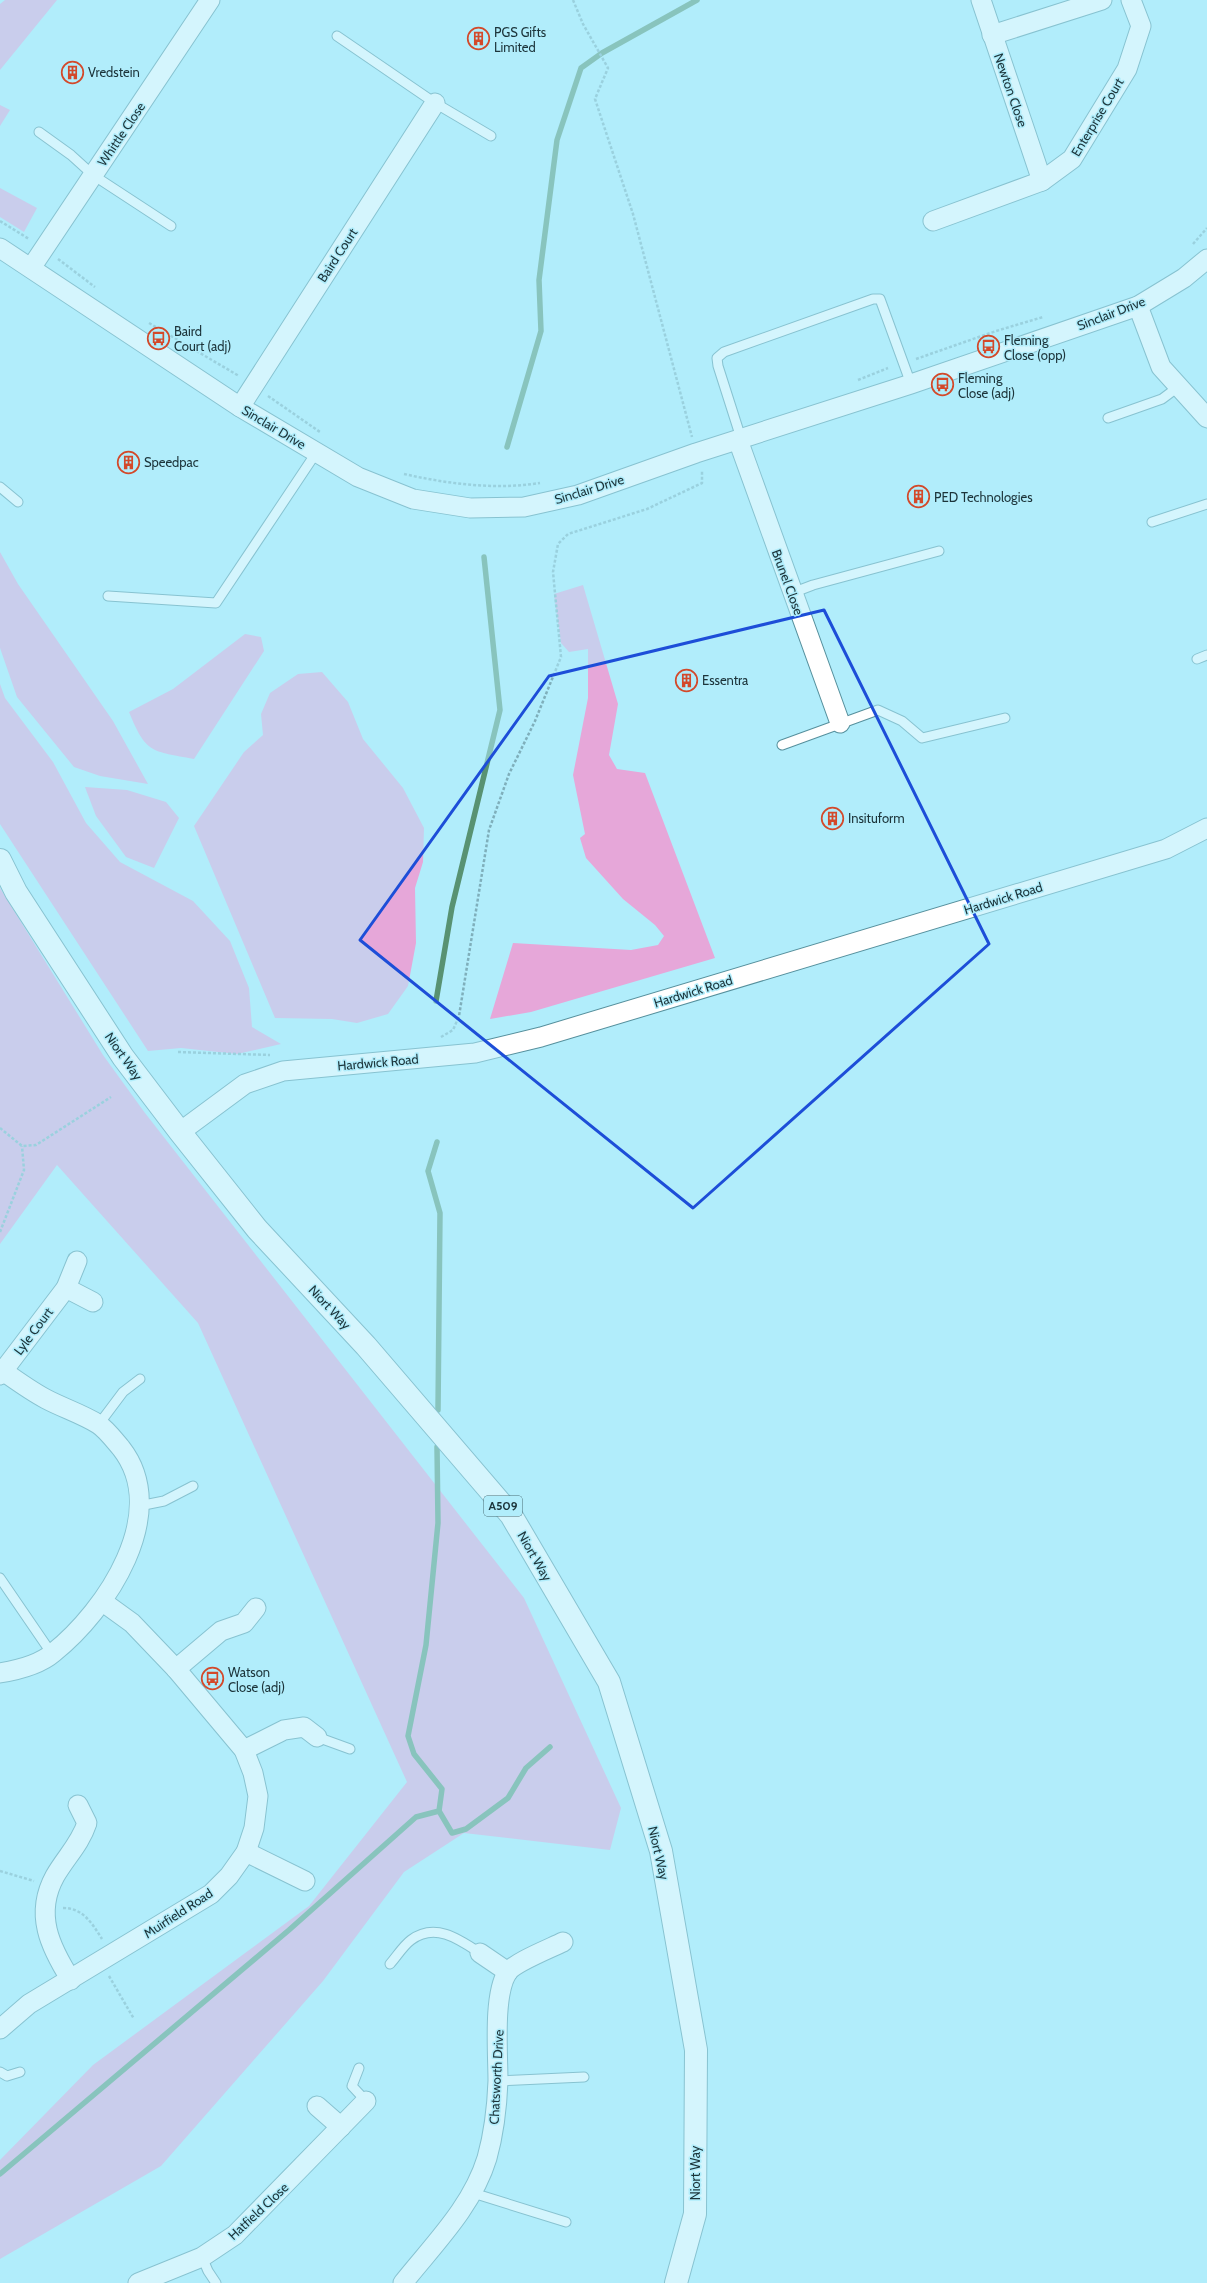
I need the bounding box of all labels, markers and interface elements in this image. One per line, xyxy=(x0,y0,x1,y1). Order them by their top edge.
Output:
place label: PGS Gifts Limited xyxy=(494,24,547,55)
building icon: PGS Gifts Limited xyxy=(465,26,491,52)
street label: Newton Close xyxy=(991,51,1031,129)
building icon: Vredstein xyxy=(59,59,85,85)
place label: Vredstein xyxy=(88,64,140,80)
street label: Enterprise Court xyxy=(1067,74,1127,159)
street label: Whittle Close xyxy=(94,99,148,169)
street label: Baird Court xyxy=(314,225,361,285)
street label: Sinclair Drive xyxy=(1075,293,1148,333)
place label: Baird Court (adj) xyxy=(174,323,231,355)
bus stop icon: Baird Court (adj) xyxy=(146,325,172,351)
place label: Fleming Close (opp) xyxy=(1004,332,1066,363)
bus stop icon: Fleming Close (opp) xyxy=(975,334,1001,360)
place label: Fleming Close (adj) xyxy=(958,370,1015,402)
bus stop icon: Fleming Close (adj) xyxy=(929,372,955,398)
street label: Sinclair Drive xyxy=(239,402,309,452)
building icon: Speedpac xyxy=(115,449,141,475)
place label: Speedpac xyxy=(144,454,199,470)
street label: Sinclair Drive xyxy=(552,471,626,507)
building icon: PED Technologies xyxy=(905,484,931,510)
place label: PED Technologies xyxy=(934,489,1033,505)
street label: Brunel Close xyxy=(769,547,807,617)
building icon: Essentra xyxy=(674,667,700,693)
place label: Essentra xyxy=(702,672,749,688)
building icon: Insituform xyxy=(820,805,846,831)
place label: Insituform xyxy=(848,810,905,826)
street label: Hardwick Road xyxy=(962,878,1044,918)
street label: Hardwick Road xyxy=(652,971,734,1011)
street label: Niort Way xyxy=(102,1029,146,1083)
street label: Hardwick Road xyxy=(337,1050,419,1074)
street label: Niort Way xyxy=(306,1282,355,1333)
street label: Lyle Court xyxy=(10,1304,56,1358)
road number: A509 xyxy=(484,1496,522,1516)
street label: Niort Way xyxy=(514,1528,556,1584)
place label: Watson Close (adj) xyxy=(228,1664,285,1696)
bus stop icon: Watson Close (adj) xyxy=(199,1666,225,1692)
street label: Niort Way xyxy=(645,1825,673,1882)
street label: Muirfield Road xyxy=(140,1885,216,1941)
street label: Chatsworth Drive xyxy=(486,2029,506,2125)
street label: Niort Way xyxy=(687,2145,703,2200)
street label: Hatfield Close xyxy=(225,2179,292,2243)

